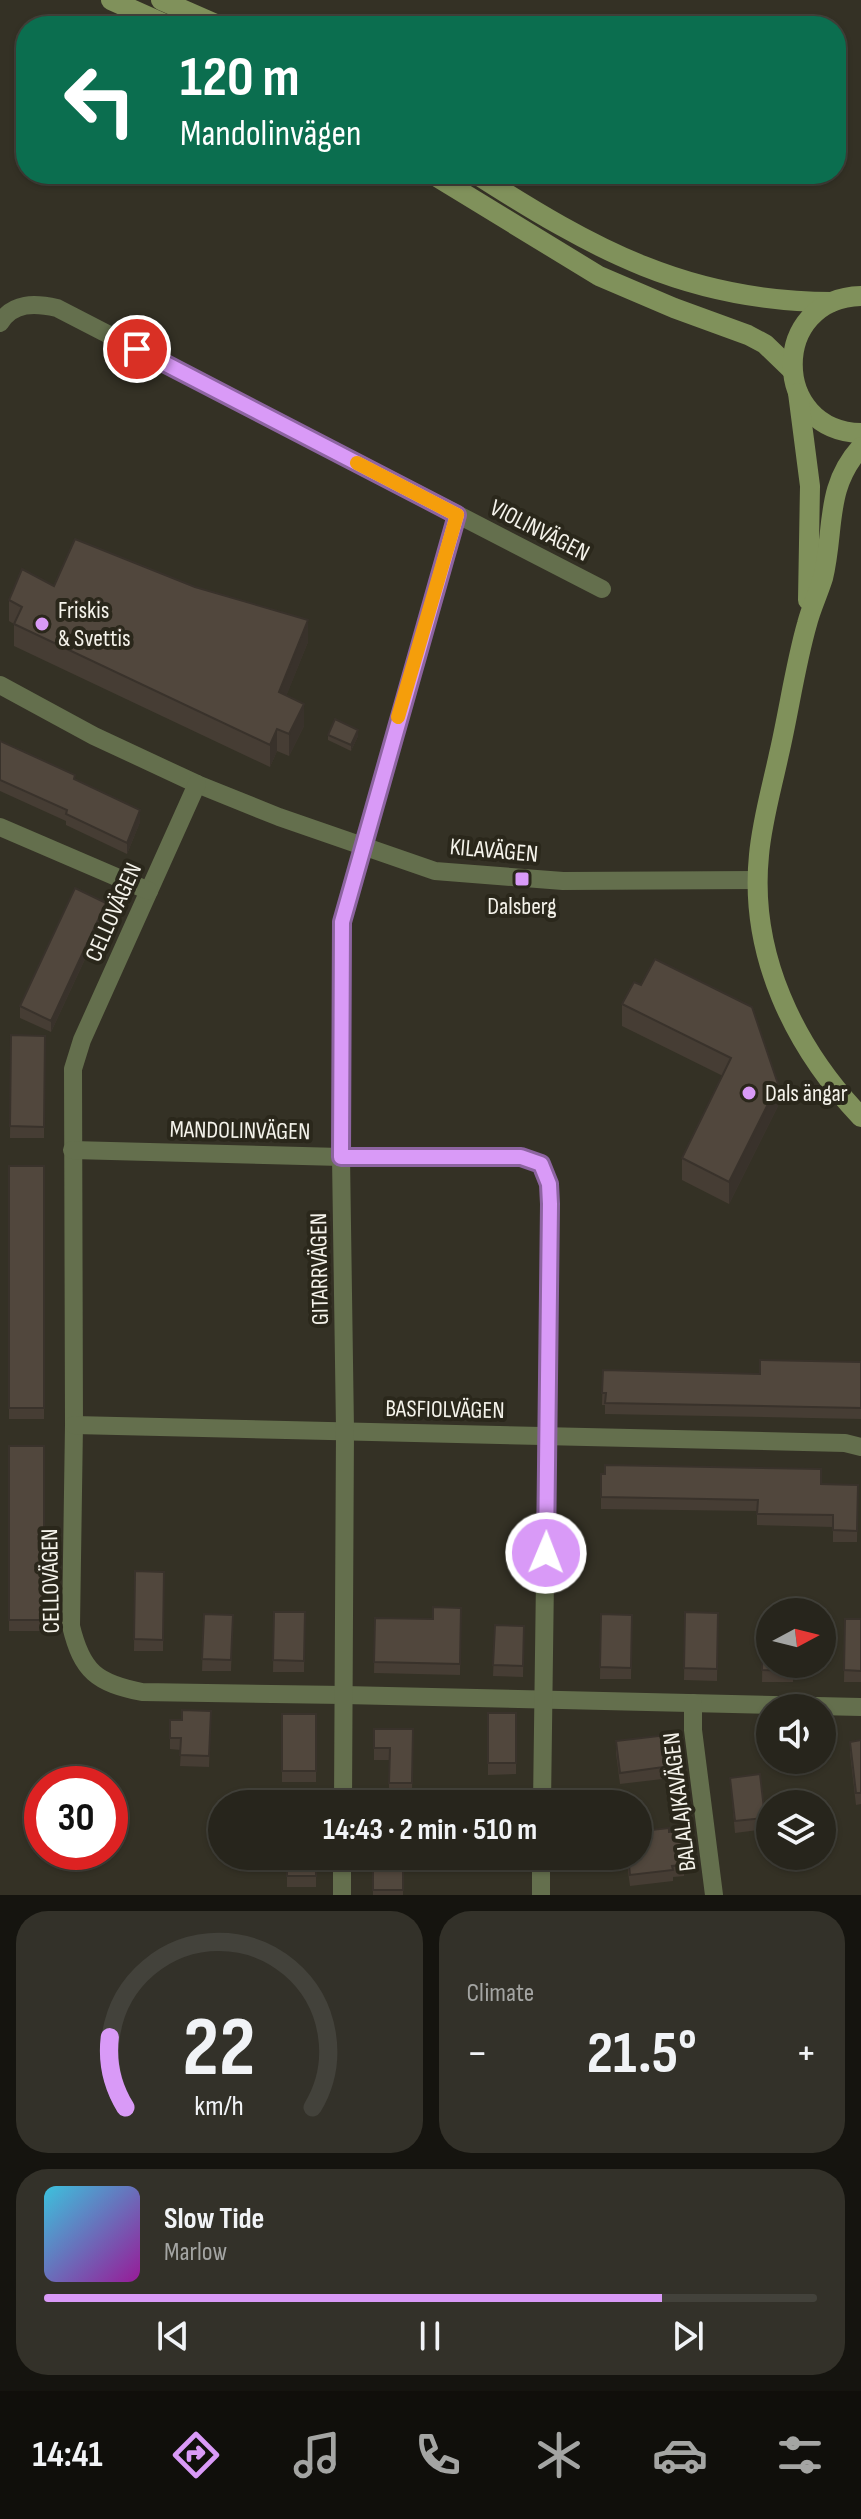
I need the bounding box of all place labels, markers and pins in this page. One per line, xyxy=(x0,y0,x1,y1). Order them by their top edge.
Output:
pin xyxy=(103,315,171,383)
place label: Friskis & Svettis xyxy=(58,596,131,653)
marker: Friskis & Svettis xyxy=(33,615,51,633)
marker: Dalsberg xyxy=(513,870,531,888)
place label: Dalsberg xyxy=(487,892,557,921)
place label: Dals ängar xyxy=(765,1079,848,1108)
marker: Dals ängar xyxy=(740,1084,758,1102)

